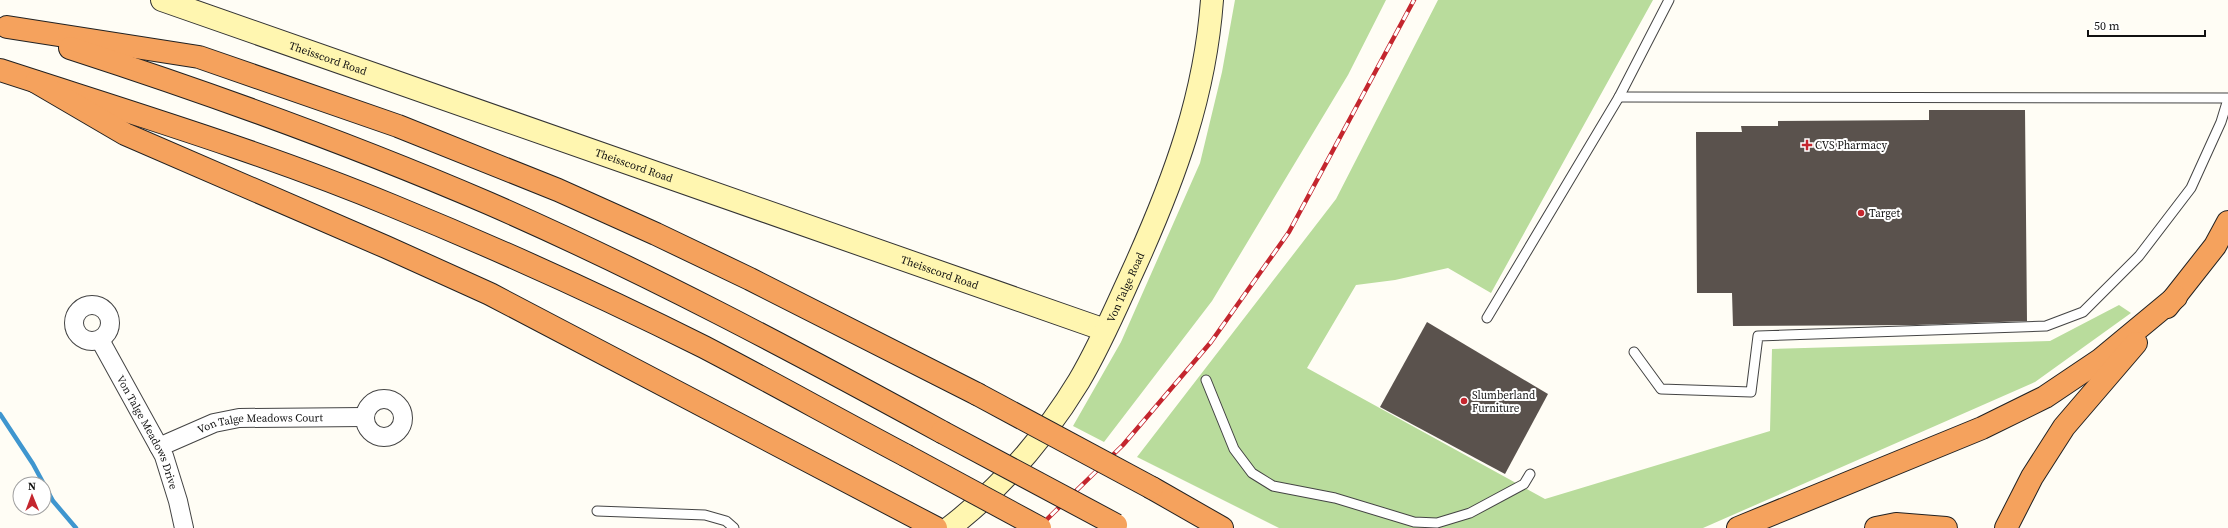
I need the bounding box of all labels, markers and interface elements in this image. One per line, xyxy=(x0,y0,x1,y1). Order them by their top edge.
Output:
scale bar xyxy=(2088,12,2205,38)
text: 50 m xyxy=(2094,18,2120,34)
street label: Theisscord Road xyxy=(287,38,370,79)
place label: CVS Pharmacy xyxy=(1815,138,1887,153)
marker: CVS Pharmacy xyxy=(1802,140,1812,150)
street label: Theisscord Road xyxy=(593,145,676,186)
place label: Target xyxy=(1869,206,1900,221)
marker: Target xyxy=(1856,208,1866,218)
street label: Von Talge Road xyxy=(1103,249,1148,325)
street label: Theisscord Road xyxy=(899,252,981,293)
street label: Von Talge Meadows Drive xyxy=(113,372,181,491)
place label: Slumberland Furniture xyxy=(1472,388,1536,416)
marker: Slumberland Furniture xyxy=(1459,396,1469,406)
street label: Von Talge Meadows Court xyxy=(195,410,323,437)
north arrow xyxy=(12,476,52,516)
text: N xyxy=(28,479,36,494)

